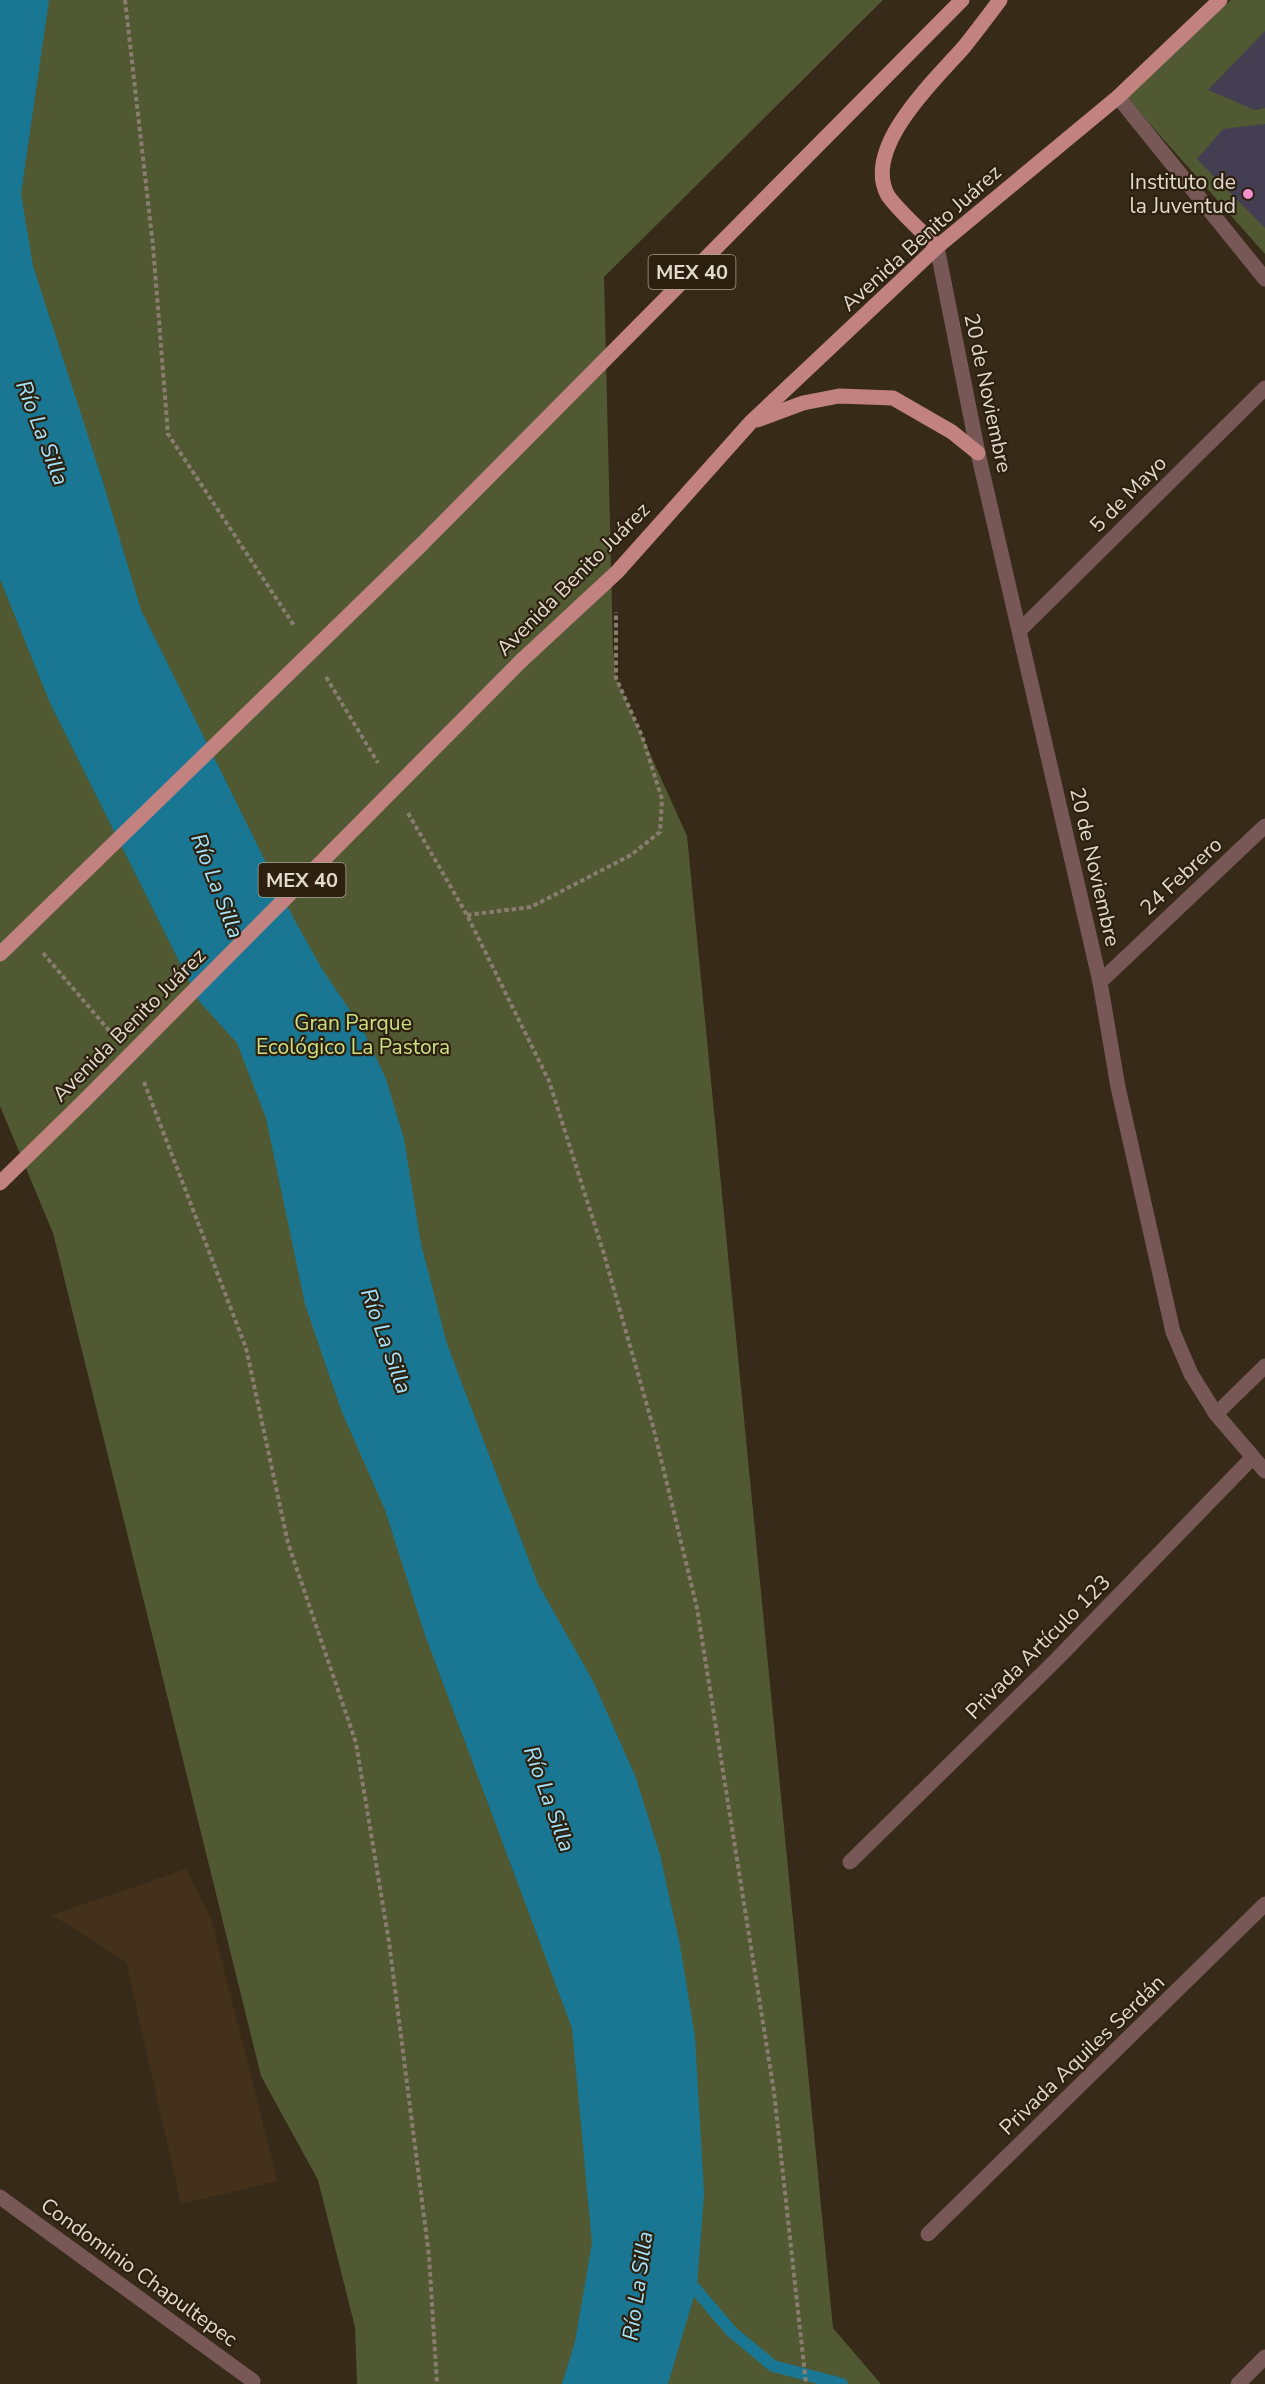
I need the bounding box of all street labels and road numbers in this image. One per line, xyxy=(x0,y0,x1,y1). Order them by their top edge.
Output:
street label: Avenida Benito Juárez xyxy=(835,158,1007,318)
road number: MEX 40 xyxy=(648,255,736,289)
street label: 20 de Noviembre xyxy=(957,311,1019,475)
street label: 5 de Mayo xyxy=(1083,449,1173,539)
street label: Avenida Benito Juárez xyxy=(490,496,656,662)
street label: 20 de Noviembre xyxy=(1063,785,1127,949)
street label: 24 Febrero xyxy=(1134,831,1228,921)
road number: MEX 40 xyxy=(258,863,346,897)
street label: Avenida Benito Juárez xyxy=(46,942,212,1108)
street label: Privada Artículo 123 xyxy=(959,1568,1117,1726)
street label: Privada Aquiles Serdán xyxy=(993,1969,1171,2141)
street label: Condominio Chapultepec xyxy=(35,2191,243,2353)

